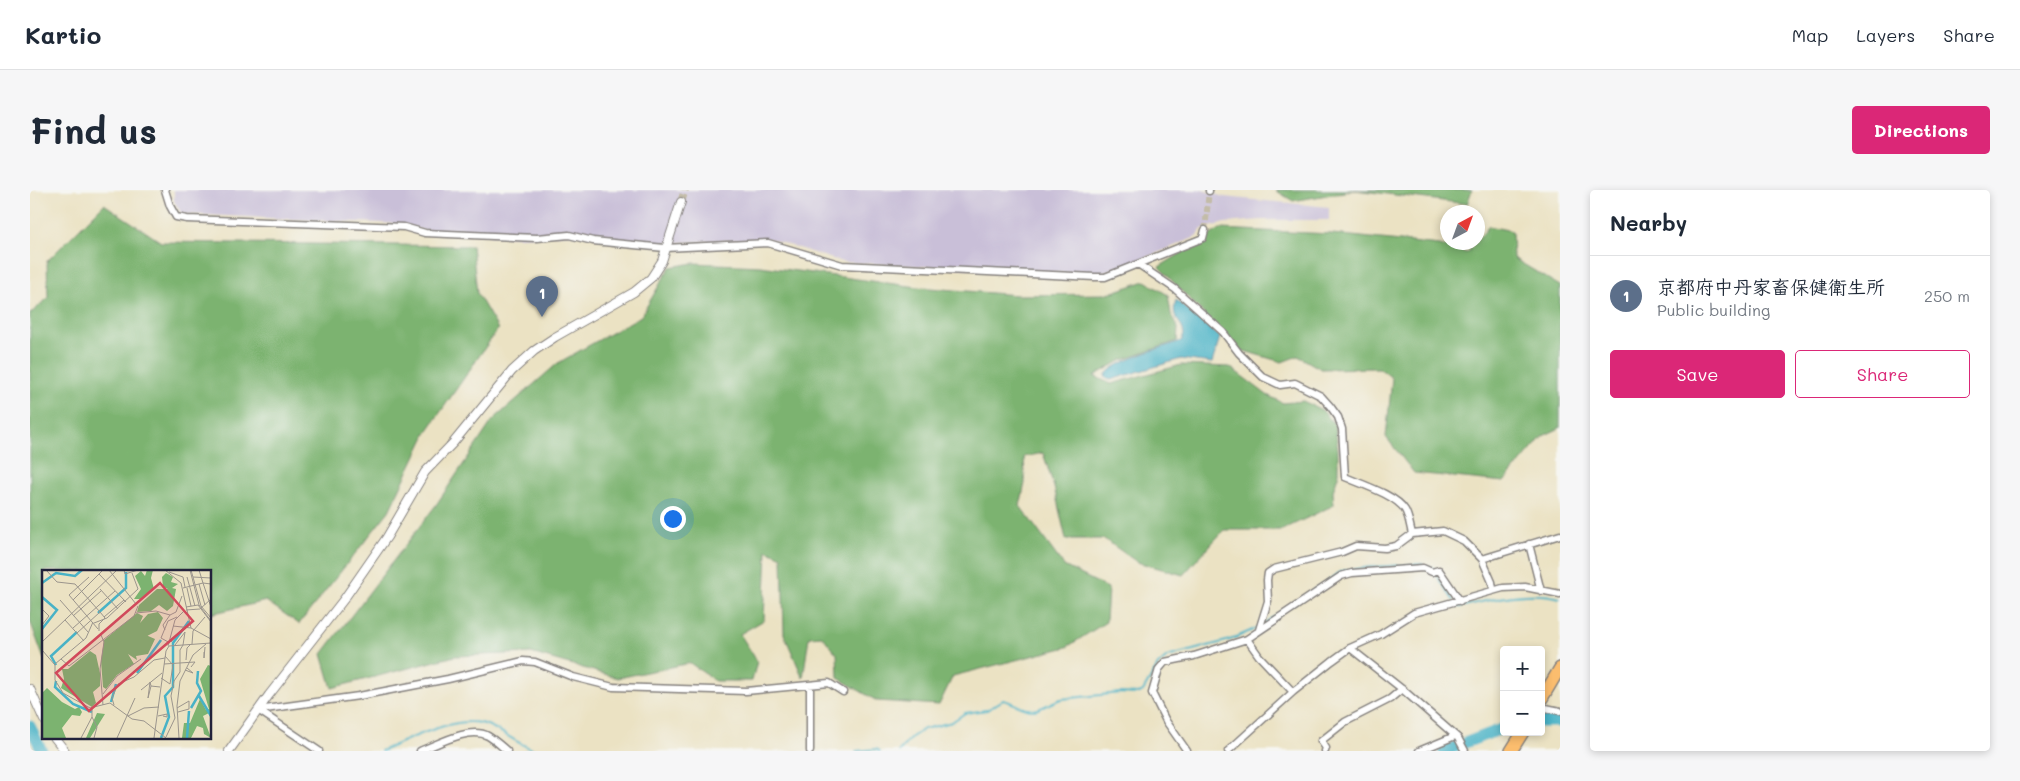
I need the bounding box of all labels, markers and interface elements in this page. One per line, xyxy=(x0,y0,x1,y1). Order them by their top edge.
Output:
text: Kartio xyxy=(25,19,101,50)
text: Map xyxy=(1792,23,1828,47)
text: Layers xyxy=(1856,23,1915,47)
text: Share xyxy=(1943,23,1995,47)
button: Directions xyxy=(1852,106,1990,154)
text: Find us xyxy=(30,107,157,153)
north arrow xyxy=(1440,205,1485,250)
text: Nearby xyxy=(1610,209,1687,236)
text: 京都府中丹家畜保健衛生所 xyxy=(1657,274,1885,299)
pin: 1 xyxy=(526,276,558,317)
text: 1 xyxy=(1622,285,1630,306)
text: 250 m xyxy=(1924,285,1970,306)
text: Public building xyxy=(1657,299,1770,320)
button: Save xyxy=(1610,350,1785,398)
button: Share xyxy=(1795,350,1970,398)
your location xyxy=(660,506,686,532)
inset map xyxy=(42,570,211,738)
map controls xyxy=(1500,646,1545,736)
button: + xyxy=(1500,646,1545,691)
button: − xyxy=(1500,691,1545,736)

